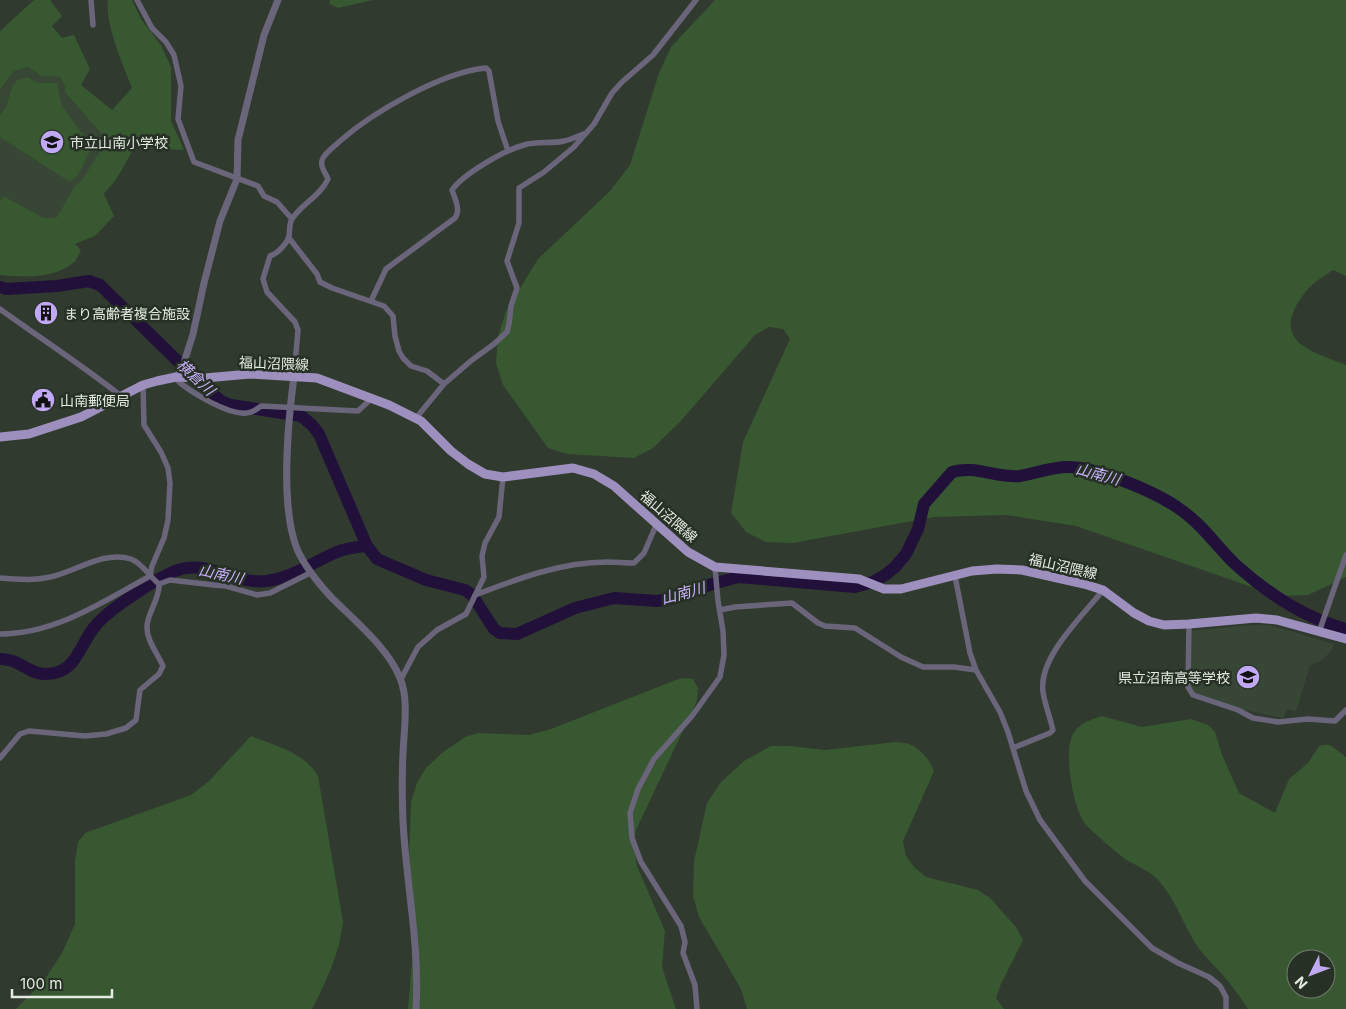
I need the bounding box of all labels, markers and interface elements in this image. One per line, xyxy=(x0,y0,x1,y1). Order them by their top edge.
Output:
school or university icon: 市立山南小学校 xyxy=(39,129,65,155)
place label: 市立山南小学校 xyxy=(70,134,168,151)
building icon: まり高齢者複合施設 xyxy=(33,300,59,326)
place label: まり高齢者複合施設 xyxy=(64,305,190,322)
street label: 福山沼隈線 xyxy=(239,353,309,373)
water label: 横倉川 xyxy=(173,355,220,401)
public building icon: 山南郵便局 xyxy=(30,387,56,413)
place label: 山南郵便局 xyxy=(60,392,130,409)
water label: 山南川 xyxy=(1074,459,1124,490)
street label: 福山沼隈線 xyxy=(637,487,701,545)
street label: 福山沼隈線 xyxy=(1027,550,1099,582)
water label: 山南川 xyxy=(197,560,247,588)
water label: 山南川 xyxy=(659,577,709,608)
school or university icon: 県立沼南高等学校 xyxy=(1235,664,1261,690)
place label: 県立沼南高等学校 xyxy=(1118,669,1230,686)
north arrow xyxy=(1286,949,1336,999)
scale bar xyxy=(12,966,112,998)
text: N xyxy=(1291,973,1311,993)
text: 100 m xyxy=(20,974,62,993)

